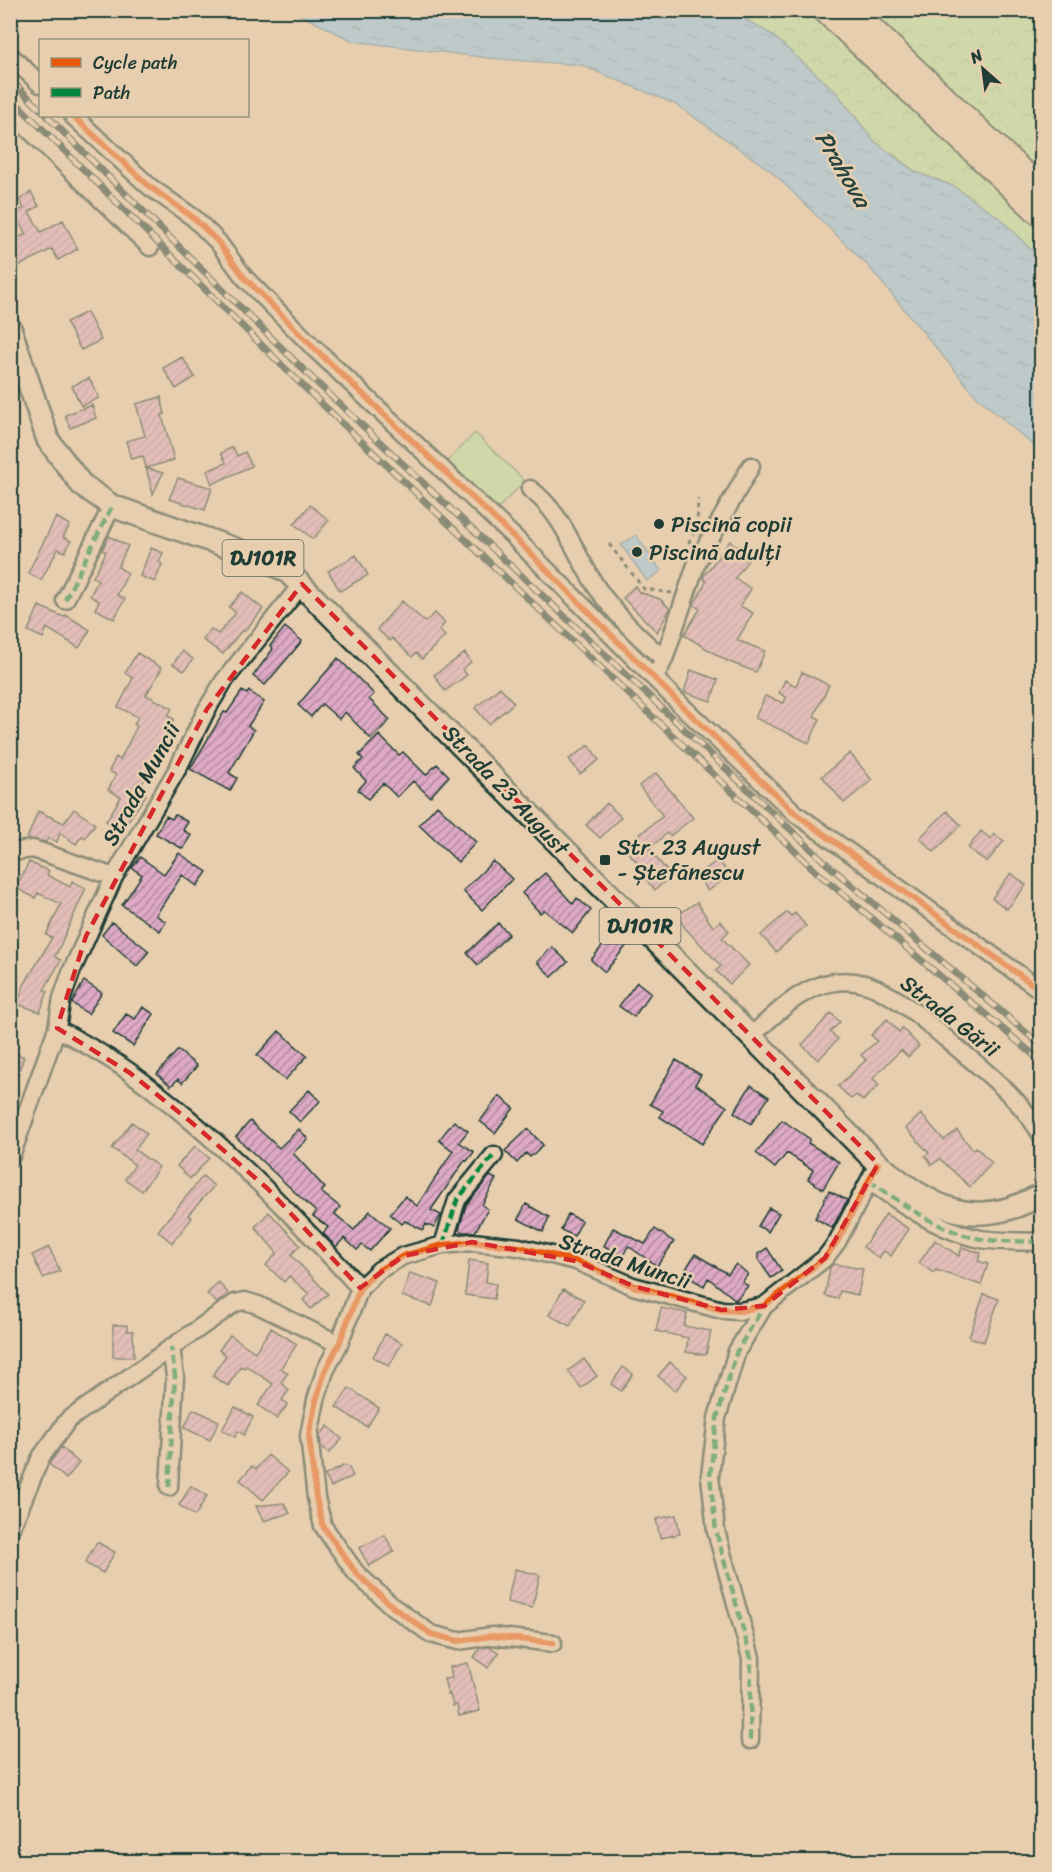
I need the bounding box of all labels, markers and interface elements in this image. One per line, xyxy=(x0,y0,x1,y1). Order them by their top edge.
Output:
legend xyxy=(39,39,249,117)
north arrow xyxy=(953,39,1013,99)
text: N xyxy=(964,40,989,72)
text: Cycle path xyxy=(93,47,177,79)
text: Path xyxy=(93,77,130,109)
water label: Prahova xyxy=(803,122,884,218)
place label: Piscină copii xyxy=(671,505,793,544)
marker: Piscină copii xyxy=(652,517,666,531)
place label: Piscină adulți xyxy=(649,533,782,572)
road number: DJ101R xyxy=(222,540,304,576)
marker: Piscină adulți xyxy=(630,545,644,559)
street label: Strada Muncii xyxy=(91,714,192,853)
street label: Strada 23 August xyxy=(433,715,580,866)
place label: Str. 23 August - Ștefănescu xyxy=(617,828,762,892)
marker: Str. 23 August - Ștefănescu xyxy=(598,853,612,867)
road number: DJ101R xyxy=(600,908,680,944)
street label: Strada Gării xyxy=(892,964,1009,1068)
street label: Strada Muncii xyxy=(554,1221,697,1301)

